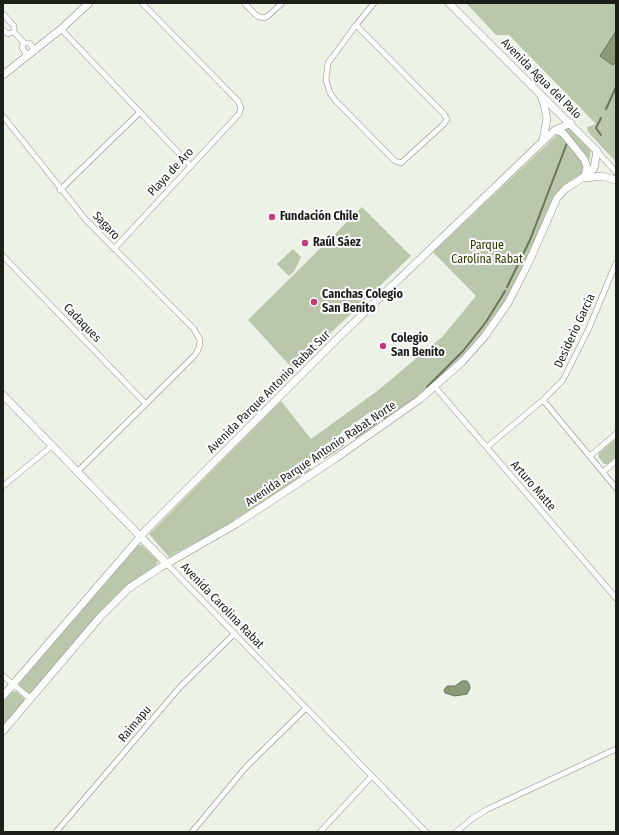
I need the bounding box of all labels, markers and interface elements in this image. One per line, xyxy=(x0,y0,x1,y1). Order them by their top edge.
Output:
street label: Avenida Agua del Palo xyxy=(498,36,584,122)
street label: Playa de Aro xyxy=(145,145,197,199)
street label: Sagaro xyxy=(89,209,123,243)
place label: Fundación Chile xyxy=(280,210,358,224)
marker: Fundación Chile xyxy=(267,212,277,222)
place label: Raúl Sáez xyxy=(313,236,361,250)
marker: Raúl Sáez xyxy=(300,238,310,248)
park label: Parque Carolina Rabat xyxy=(451,239,523,267)
place label: Canchas Colegio San Benito xyxy=(322,288,403,316)
street label: Desiderio García xyxy=(551,292,599,370)
marker: Canchas Colegio San Benito xyxy=(309,297,319,307)
street label: Cadaques xyxy=(60,301,104,345)
street label: Avenida Parque Antonio Rabat Sur xyxy=(205,328,333,456)
place label: Colegio San Benito xyxy=(391,332,445,360)
marker: Colegio San Benito xyxy=(378,341,388,351)
street label: Avenida Parque Antonio Rabat Norte xyxy=(243,398,399,510)
street label: Arturo Matte xyxy=(507,458,559,514)
street label: Avenida Carolina Rabat xyxy=(177,560,267,652)
street label: Raimapu xyxy=(116,703,154,745)

